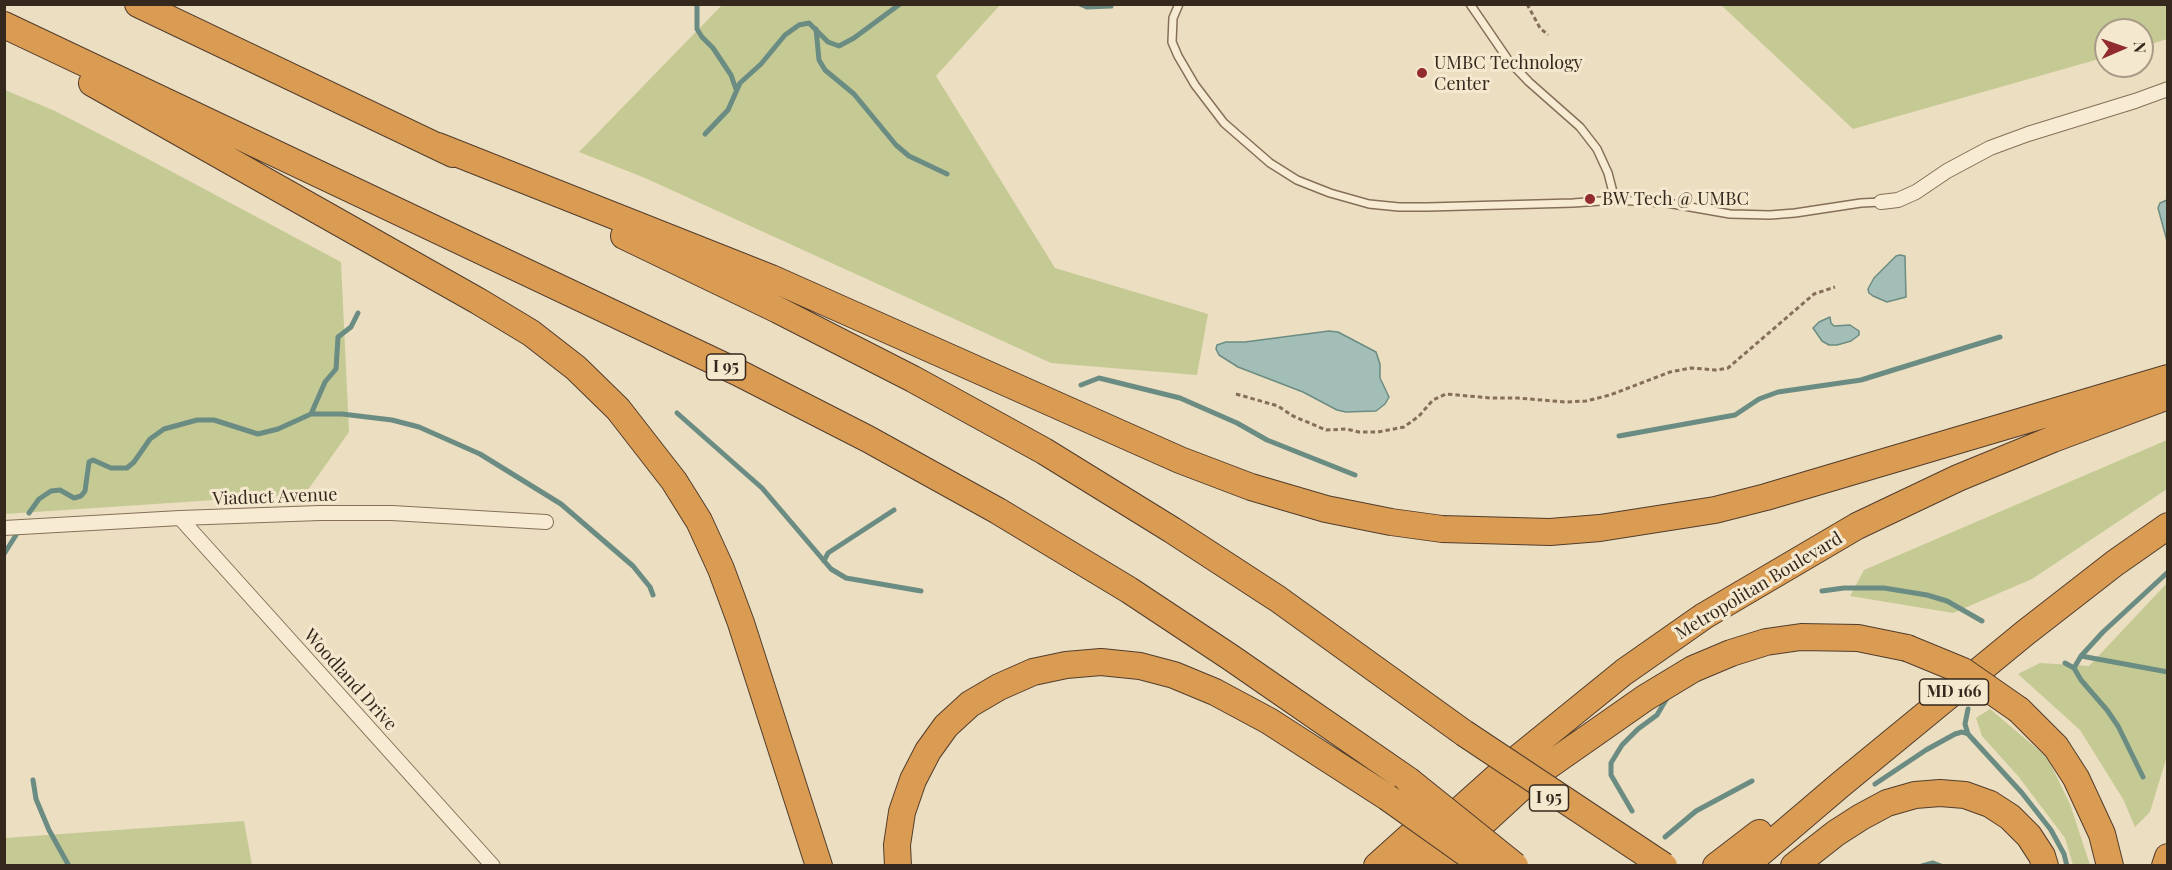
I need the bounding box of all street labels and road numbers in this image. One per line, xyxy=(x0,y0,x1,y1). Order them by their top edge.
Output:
road number: I 95 xyxy=(706,354,746,380)
street label: Viaduct Avenue xyxy=(212,484,338,510)
street label: Metropolitan Boulevard xyxy=(1672,528,1846,644)
street label: Woodland Drive xyxy=(299,625,401,735)
road number: MD 166 xyxy=(1920,679,1988,705)
road number: I 95 xyxy=(1530,785,1568,811)

